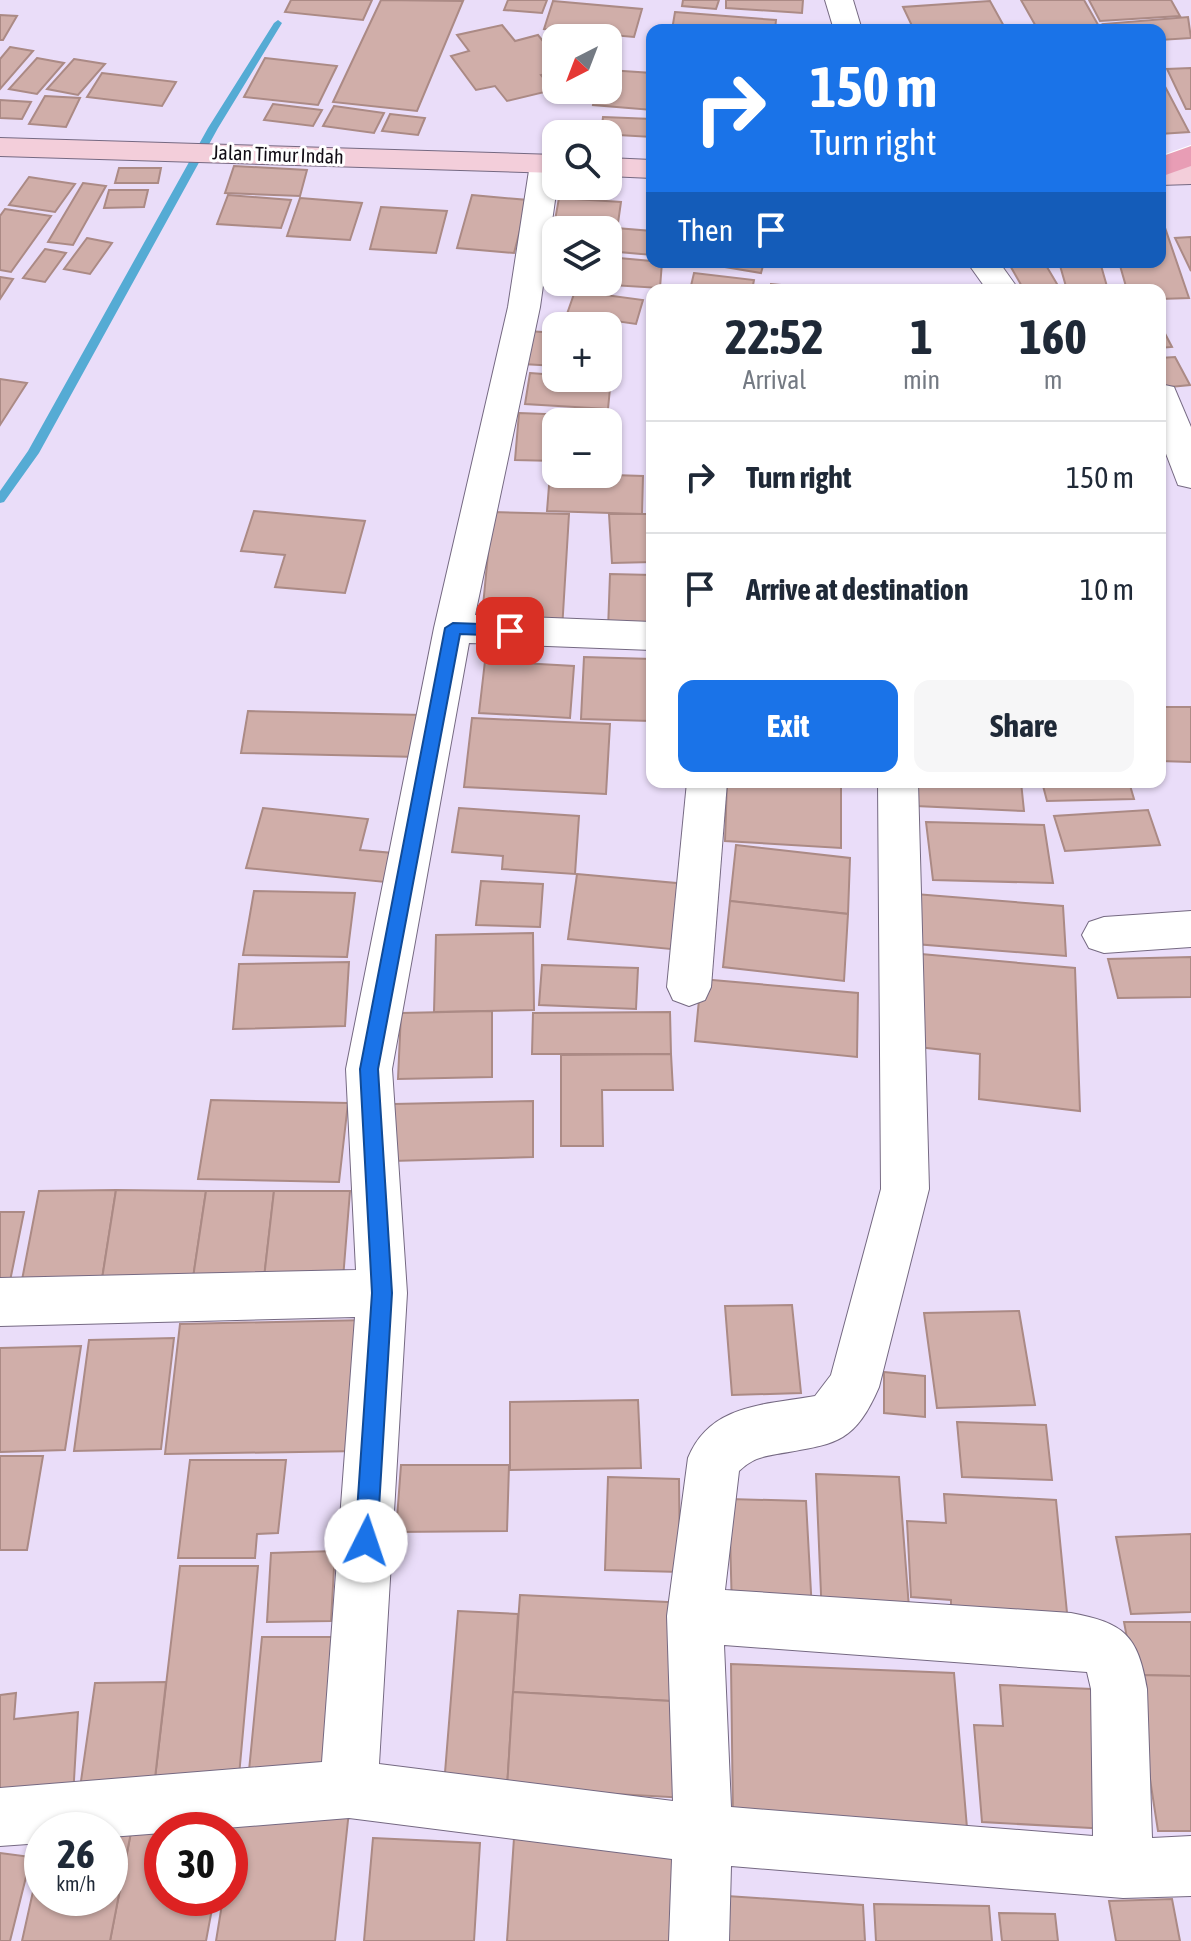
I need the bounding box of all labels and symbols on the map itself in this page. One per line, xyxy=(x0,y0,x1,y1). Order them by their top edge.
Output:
north arrow xyxy=(542,24,622,104)
street label: Jalan Timur Indah xyxy=(212,140,344,168)
pin xyxy=(476,597,544,665)
position arrow xyxy=(324,1499,408,1583)
speed limit sign: 30 xyxy=(144,1812,248,1916)

